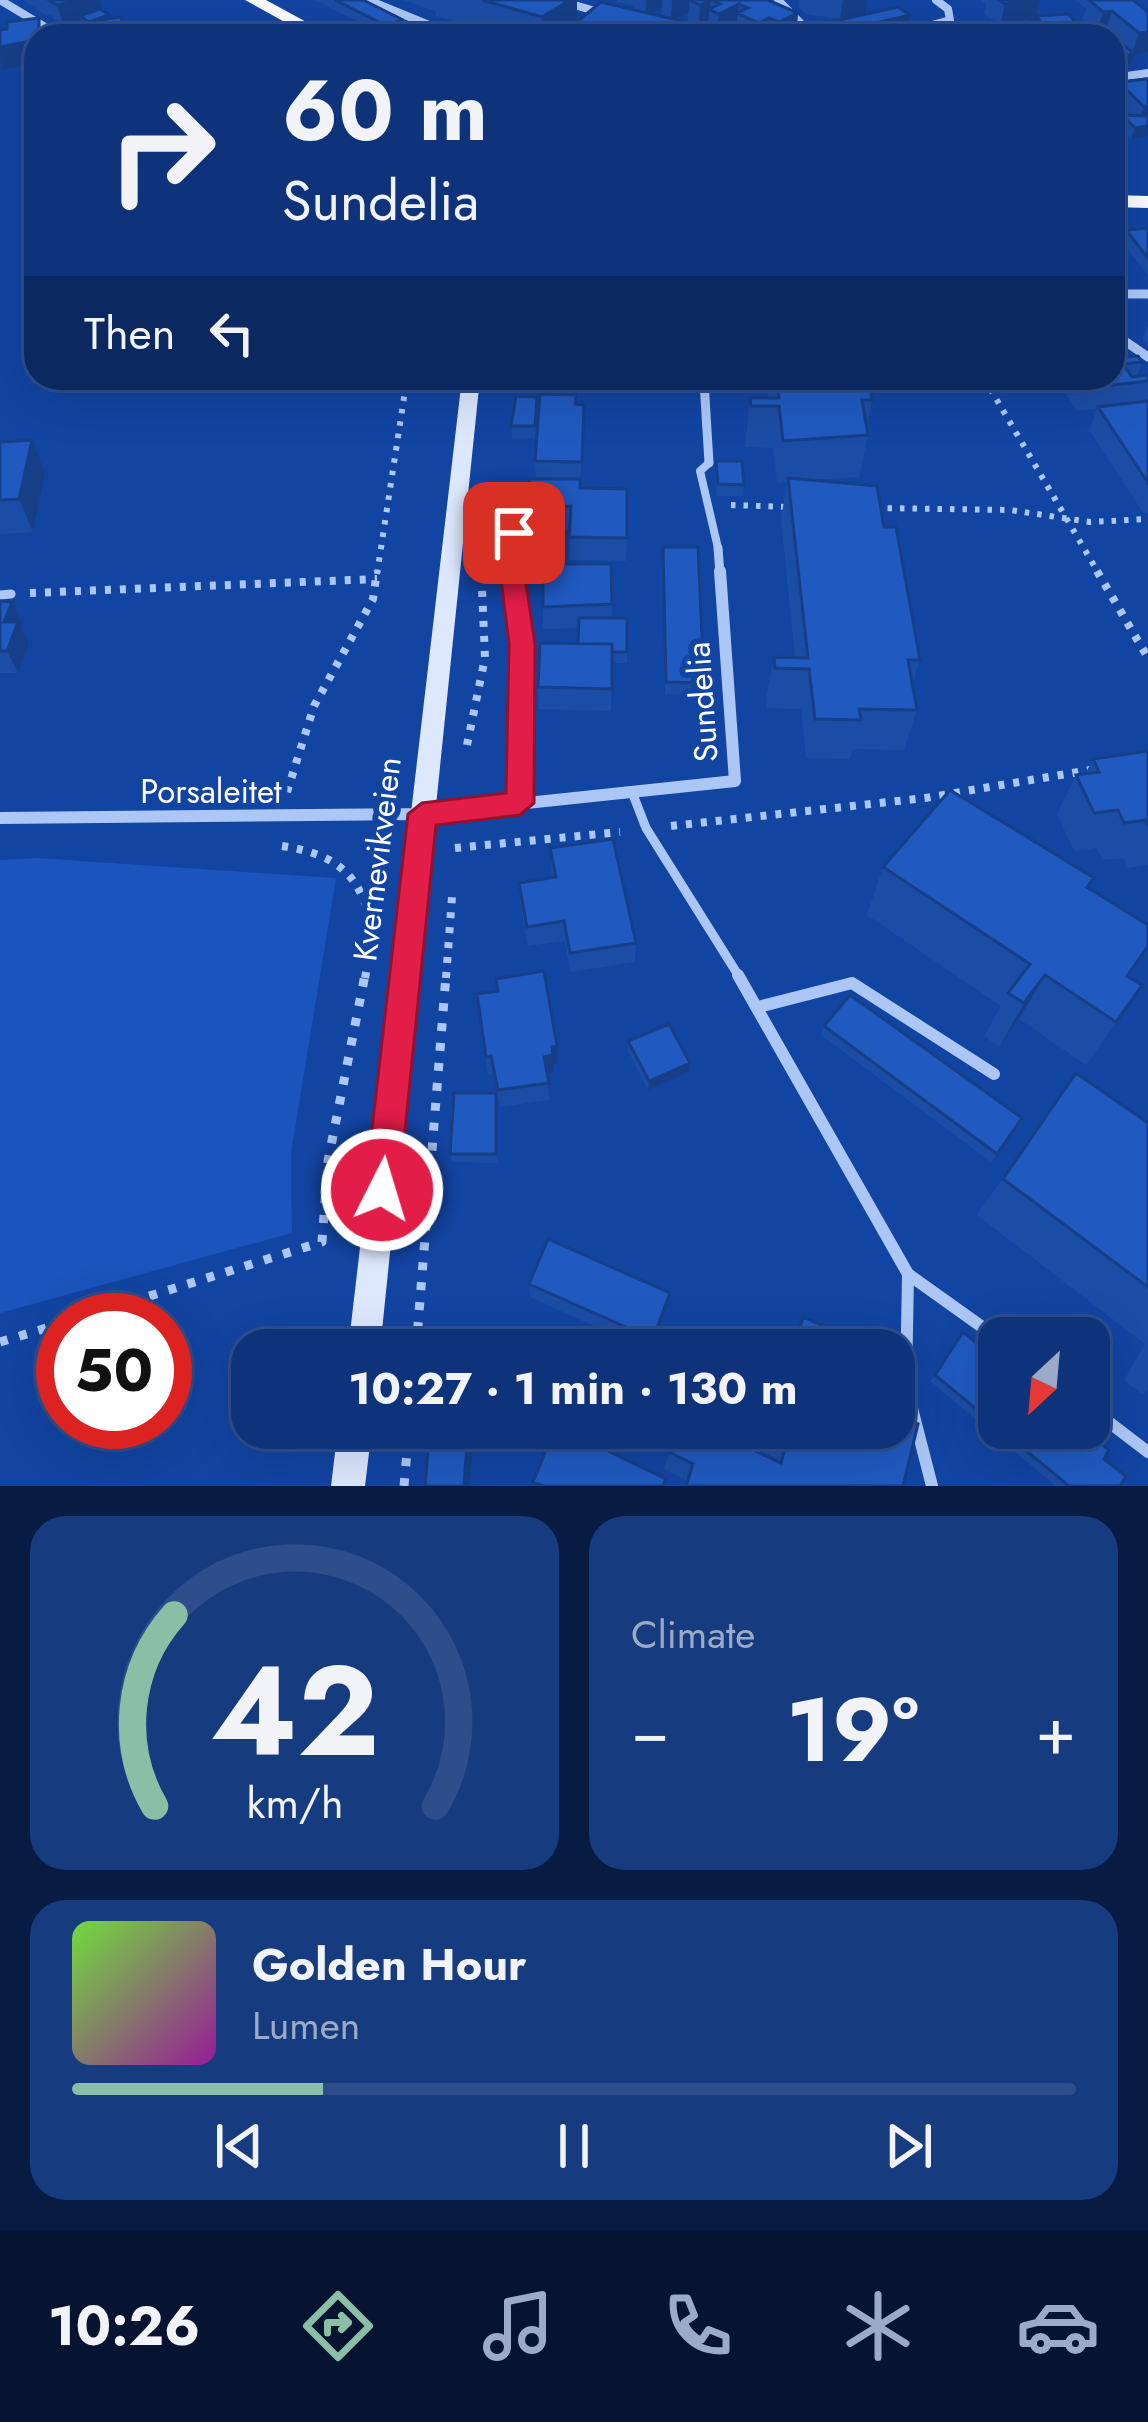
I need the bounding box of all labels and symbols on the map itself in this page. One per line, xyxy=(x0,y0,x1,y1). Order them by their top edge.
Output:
pin xyxy=(463,482,565,584)
street label: Sundelia xyxy=(674,640,730,764)
street label: Kvernevikveien xyxy=(341,754,413,964)
street label: Porsaleitet xyxy=(140,768,282,815)
position arrow xyxy=(319,1127,445,1253)
speed limit sign: 50 xyxy=(36,1293,192,1449)
north arrow xyxy=(978,1317,1110,1449)

